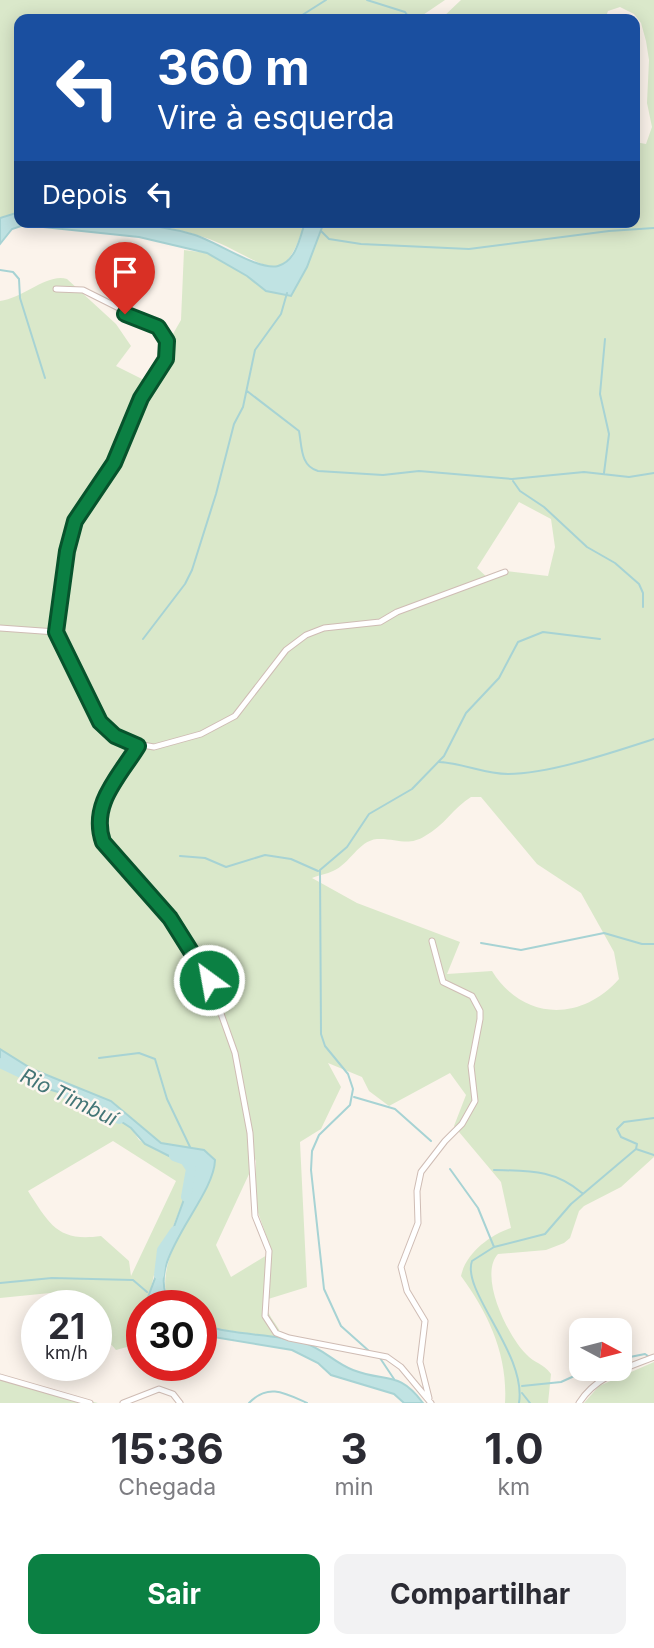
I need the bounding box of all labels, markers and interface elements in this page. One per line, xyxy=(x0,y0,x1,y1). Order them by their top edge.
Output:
text: 360 m xyxy=(157,38,310,97)
icon: left xyxy=(42,42,133,133)
text: Vire à esquerda xyxy=(157,98,395,137)
icon: left xyxy=(141,175,179,213)
text: Depois xyxy=(42,179,127,210)
pin xyxy=(95,242,155,314)
icon: arrive xyxy=(106,253,144,291)
position arrow xyxy=(172,943,246,1017)
water label: Rio Timbuí xyxy=(17,1063,123,1132)
speed limit sign: 30 xyxy=(126,1290,217,1381)
text: 21 xyxy=(48,1305,85,1347)
north arrow xyxy=(569,1318,632,1381)
map controls xyxy=(569,1318,632,1381)
text: km/h xyxy=(45,1342,88,1363)
text: 15:36 xyxy=(111,1423,224,1474)
text: 3 xyxy=(341,1423,368,1474)
text: 1.0 xyxy=(484,1423,543,1474)
text: Chegada xyxy=(118,1473,216,1501)
text: min xyxy=(334,1473,374,1501)
text: km xyxy=(497,1473,530,1501)
button: Sair xyxy=(28,1554,320,1634)
button: Compartilhar xyxy=(334,1554,626,1634)

